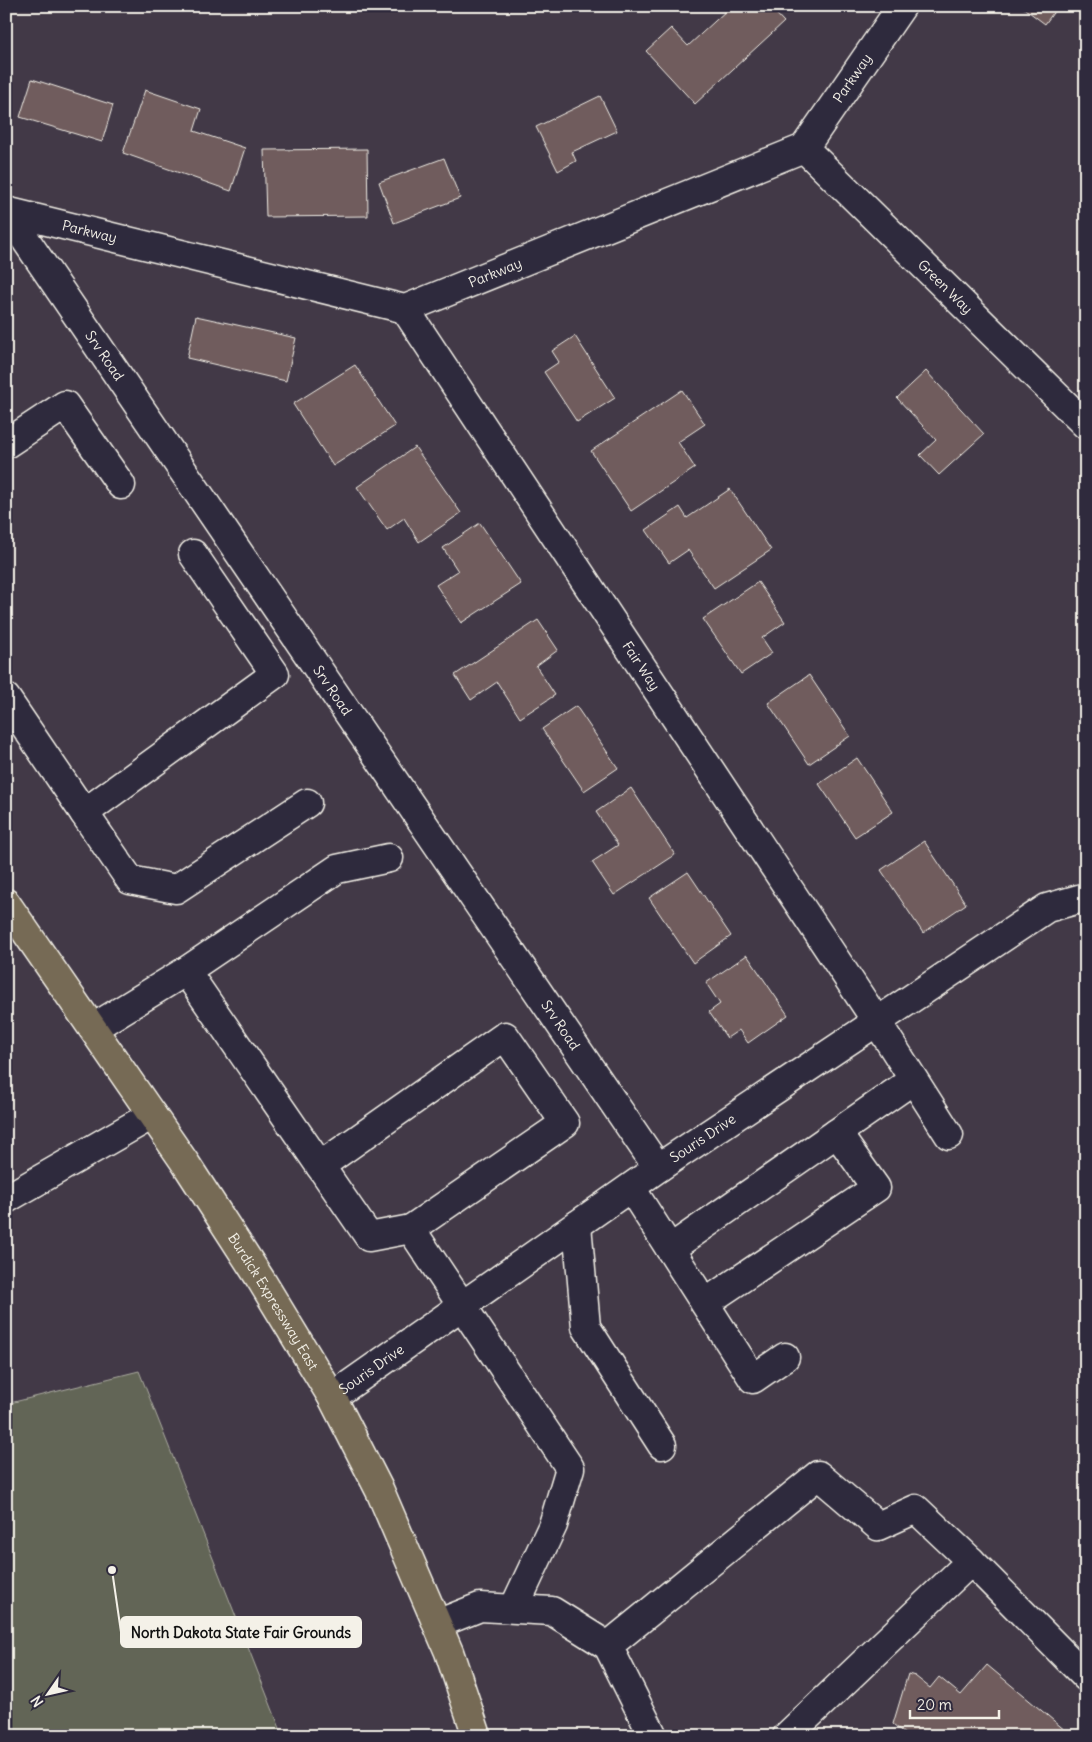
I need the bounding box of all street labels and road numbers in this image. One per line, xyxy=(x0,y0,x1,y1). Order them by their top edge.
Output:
street label: Parkway xyxy=(829,50,875,106)
street label: Parkway xyxy=(60,216,119,247)
street label: Parkway xyxy=(466,254,524,291)
street label: Green Way xyxy=(914,256,977,318)
street label: Srv Road xyxy=(81,327,128,384)
street label: Fair Way xyxy=(618,638,664,694)
street label: Srv Road xyxy=(309,662,356,719)
street label: Srv Road xyxy=(537,997,584,1053)
street label: Souris Drive xyxy=(666,1110,739,1167)
street label: Burdick Expressway East xyxy=(224,1230,323,1374)
street label: Souris Drive xyxy=(335,1340,407,1398)

